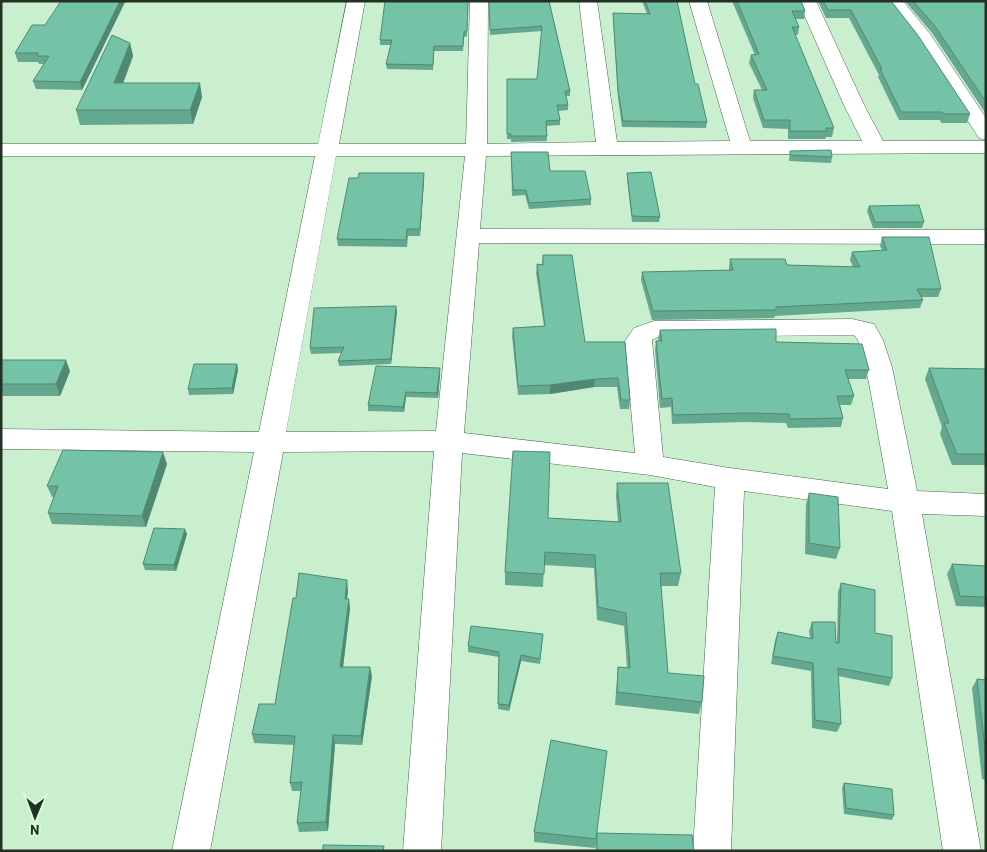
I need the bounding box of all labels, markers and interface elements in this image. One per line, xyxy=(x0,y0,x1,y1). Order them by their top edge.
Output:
north arrow xyxy=(10,792,60,842)
text: N xyxy=(30,822,40,839)

